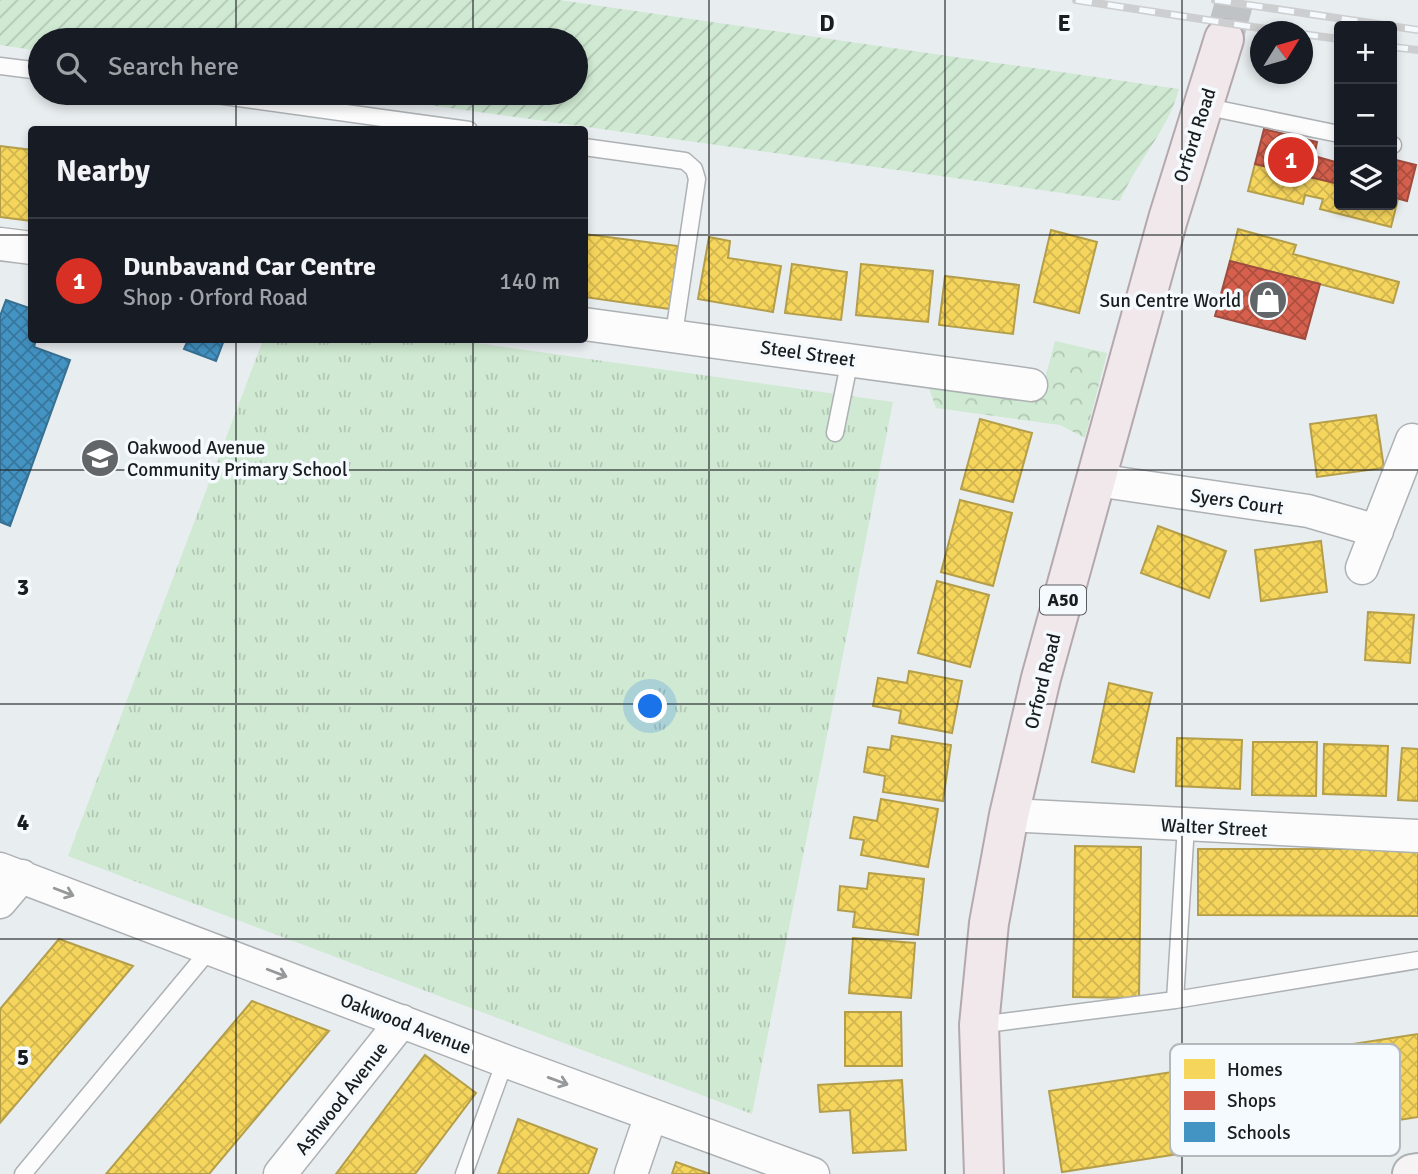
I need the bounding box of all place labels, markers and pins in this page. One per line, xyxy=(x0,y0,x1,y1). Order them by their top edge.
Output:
pin: 1 xyxy=(1268,134,1314,186)
shop icon: Sun Centre World xyxy=(1247,279,1289,321)
place label: Sun Centre World xyxy=(1100,289,1241,313)
place label: Oakwood Avenue Community Primary School xyxy=(127,436,348,482)
school or university icon: Oakwood Avenue Community Primary School xyxy=(79,437,121,479)

